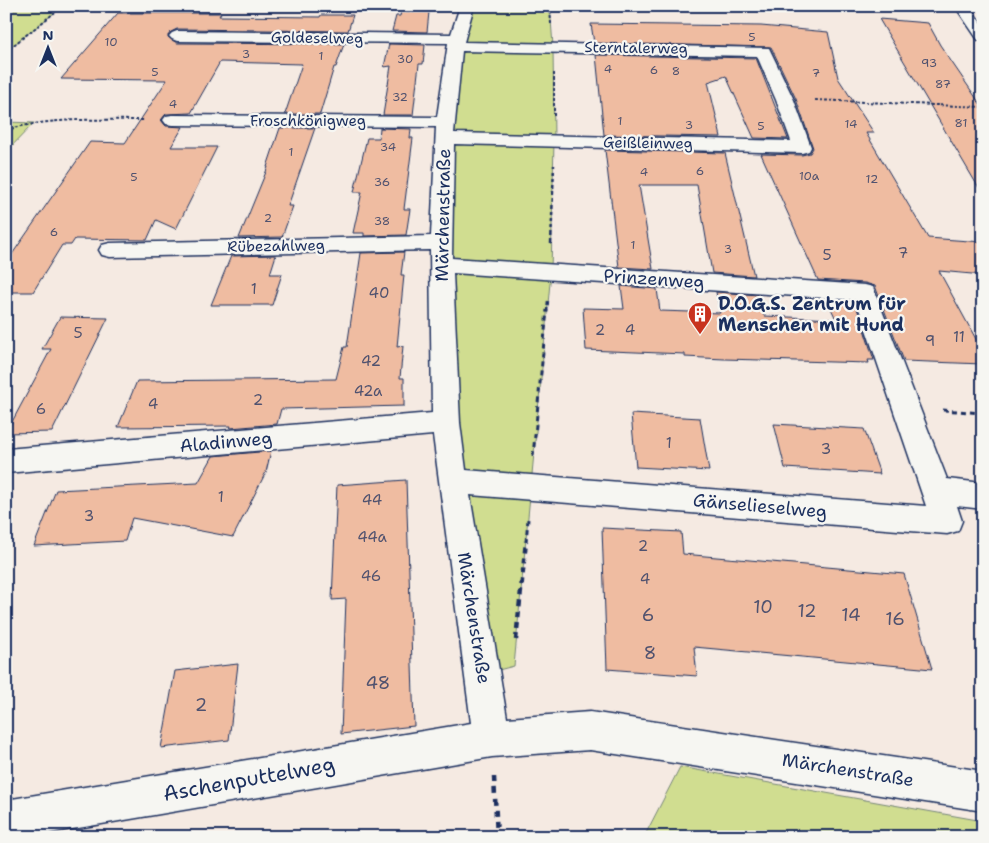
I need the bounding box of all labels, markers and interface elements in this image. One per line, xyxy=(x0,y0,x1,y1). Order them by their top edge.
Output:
north arrow xyxy=(22,22,72,72)
text: N xyxy=(42,26,54,44)
street label: Goldeselweg xyxy=(271,27,363,49)
house number: 5 xyxy=(748,29,756,45)
house number: 10 xyxy=(104,34,118,50)
street label: Sterntalerweg xyxy=(584,37,688,59)
house number: 3 xyxy=(242,46,250,62)
house number: 1 xyxy=(318,48,324,64)
house number: 30 xyxy=(397,51,413,67)
house number: 93 xyxy=(921,55,937,71)
house number: 4 xyxy=(604,61,612,77)
house number: 6 xyxy=(650,62,658,78)
house number: 8 xyxy=(672,63,680,79)
house number: 5 xyxy=(151,64,159,80)
house number: 7 xyxy=(812,65,820,81)
house number: 87 xyxy=(935,76,951,92)
house number: 32 xyxy=(392,89,408,105)
house number: 4 xyxy=(169,96,177,112)
street label: Froschkönigweg xyxy=(250,111,366,131)
house number: 1 xyxy=(617,113,623,129)
house number: 81 xyxy=(955,115,967,131)
house number: 14 xyxy=(845,116,857,132)
house number: 3 xyxy=(685,117,693,133)
house number: 5 xyxy=(757,118,765,134)
street label: Geißleinweg xyxy=(603,132,693,154)
house number: 34 xyxy=(380,139,396,155)
house number: 1 xyxy=(288,144,294,160)
street label: Märchenstraße xyxy=(430,148,456,282)
house number: 6 xyxy=(696,163,704,179)
house number: 4 xyxy=(640,164,648,180)
house number: 10a xyxy=(799,168,820,184)
house number: 5 xyxy=(130,169,138,185)
house number: 12 xyxy=(866,171,878,187)
house number: 36 xyxy=(374,174,390,190)
house number: 2 xyxy=(264,210,272,226)
house number: 38 xyxy=(374,213,390,229)
house number: 6 xyxy=(50,224,58,240)
street label: Rübezahlweg xyxy=(227,235,325,257)
house number: 1 xyxy=(630,237,636,253)
house number: 3 xyxy=(724,241,732,257)
house number: 7 xyxy=(898,243,908,263)
house number: 5 xyxy=(822,245,832,265)
street label: Prinzenweg xyxy=(603,263,705,295)
house number: 1 xyxy=(251,279,257,299)
house number: 40 xyxy=(369,283,389,303)
place label: D.O.G.S. Zentrum für Menschen mit Hund xyxy=(718,292,906,337)
building icon: D.O.G.S. Zentrum für Menschen mit Hund xyxy=(687,301,713,335)
house number: 2 xyxy=(595,320,605,340)
house number: 4 xyxy=(625,320,635,340)
house number: 5 xyxy=(73,323,83,343)
house number: 11 xyxy=(953,327,965,347)
house number: 9 xyxy=(925,331,935,351)
house number: 42 xyxy=(361,351,381,371)
house number: 42a xyxy=(354,381,383,401)
house number: 2 xyxy=(253,390,263,410)
house number: 4 xyxy=(148,394,158,414)
house number: 6 xyxy=(36,399,46,419)
street label: Aladinweg xyxy=(179,426,273,458)
house number: 1 xyxy=(666,433,672,453)
house number: 3 xyxy=(821,439,831,459)
house number: 1 xyxy=(218,487,224,507)
street label: Gänselieselweg xyxy=(692,488,828,524)
house number: 44 xyxy=(362,490,382,510)
house number: 3 xyxy=(84,506,94,526)
house number: 44a xyxy=(357,527,387,547)
house number: 2 xyxy=(638,536,648,556)
street label: Märchenstraße xyxy=(452,550,496,686)
house number: 46 xyxy=(361,566,381,586)
house number: 4 xyxy=(640,569,650,589)
house number: 10 xyxy=(753,595,773,619)
house number: 12 xyxy=(797,599,817,623)
house number: 6 xyxy=(642,603,654,627)
house number: 14 xyxy=(841,603,861,627)
house number: 16 xyxy=(885,607,905,631)
house number: 8 xyxy=(644,641,656,665)
house number: 48 xyxy=(366,671,390,695)
house number: 2 xyxy=(195,693,207,717)
street label: Märchenstraße xyxy=(780,748,916,792)
street label: Aschenputtelweg xyxy=(161,750,337,808)

